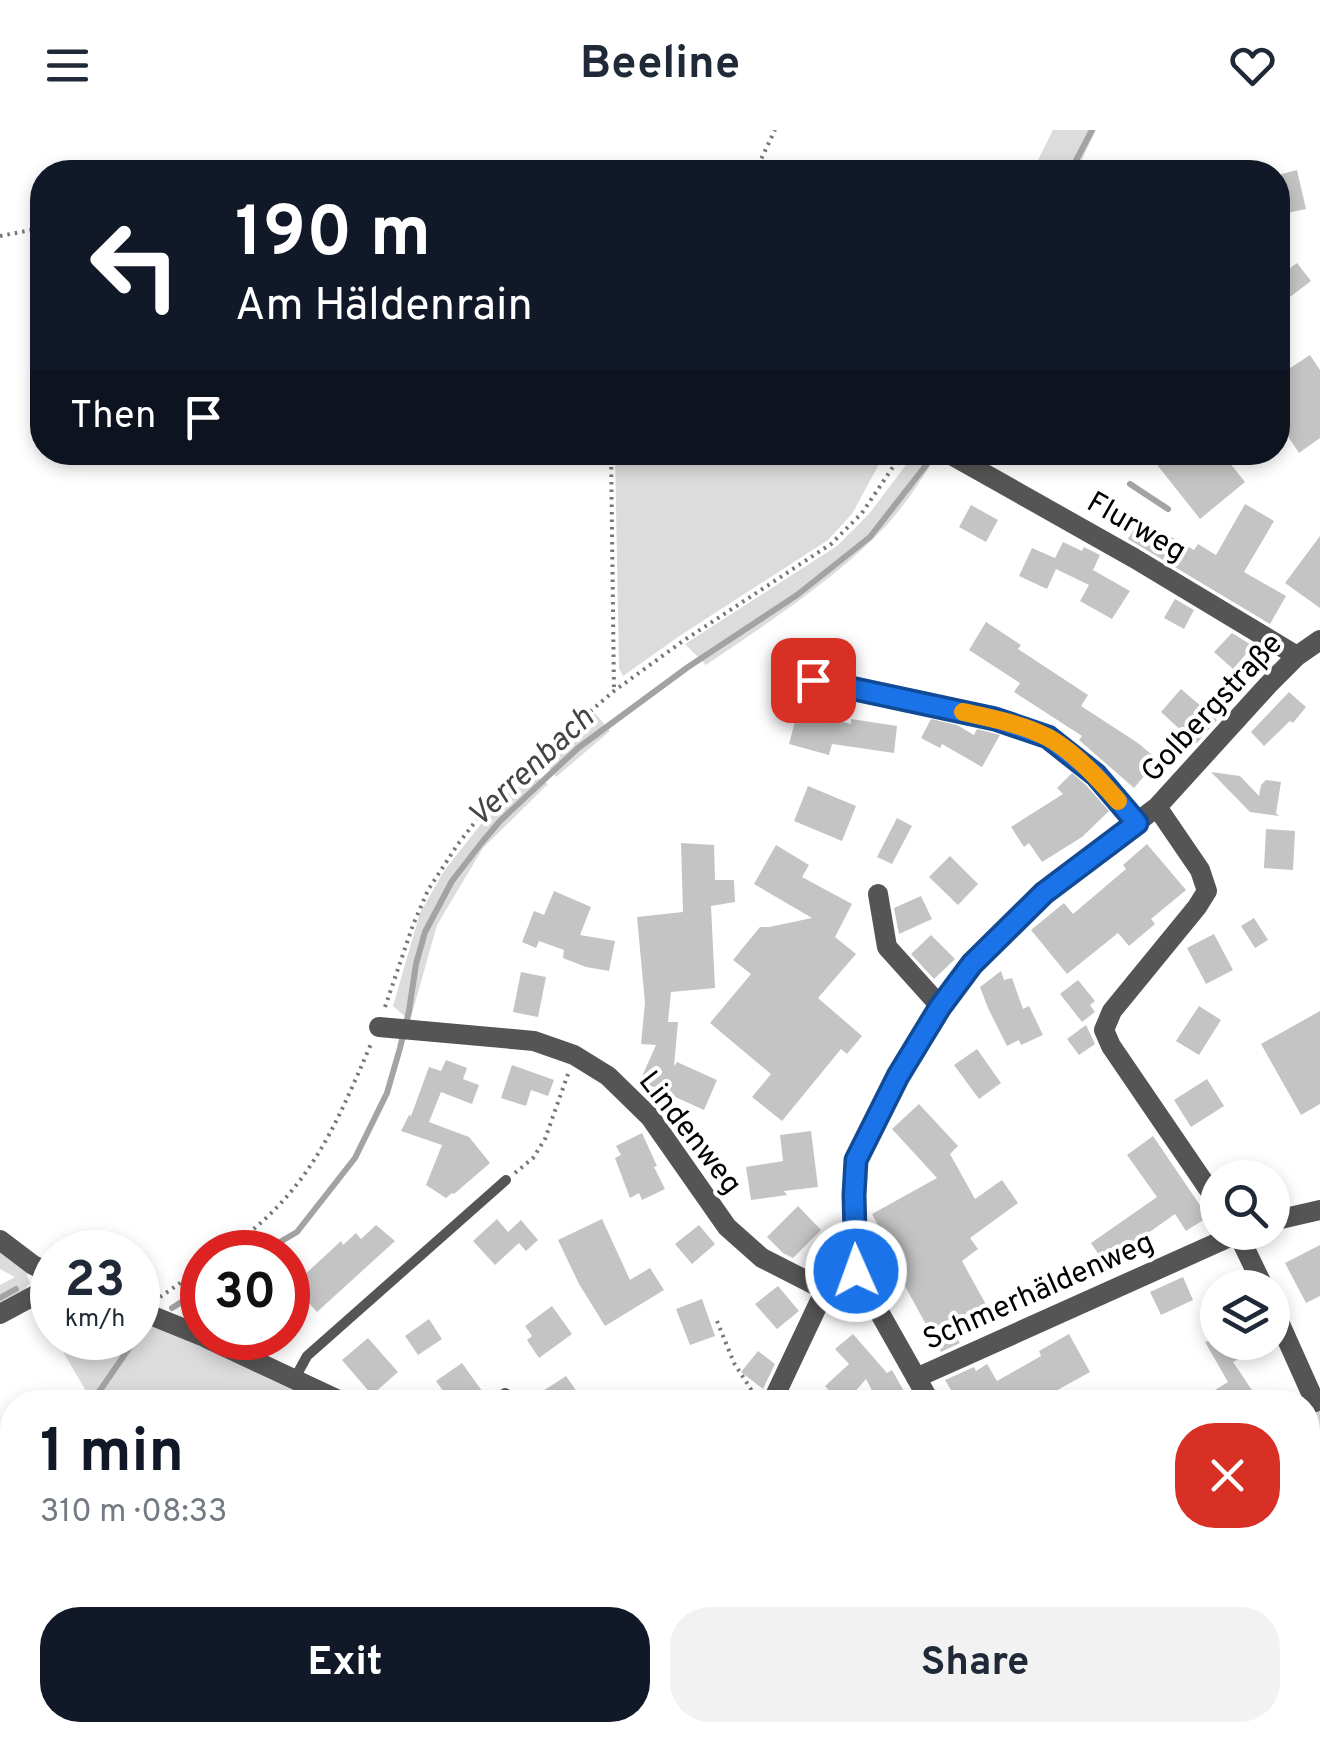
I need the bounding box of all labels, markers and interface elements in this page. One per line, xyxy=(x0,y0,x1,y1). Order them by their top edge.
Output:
text: Beeline xyxy=(580,37,740,94)
icon: menu xyxy=(40,38,95,93)
icon: heart xyxy=(1225,38,1280,93)
text: 190 m xyxy=(235,192,431,281)
icon: left xyxy=(70,200,200,330)
text: Am Häldenrain xyxy=(235,279,533,336)
icon: arrive xyxy=(176,390,231,445)
text: Then xyxy=(70,393,156,442)
street label: Flurweg xyxy=(1080,485,1192,571)
street label: Golbergstraße xyxy=(1134,627,1291,791)
pin xyxy=(771,638,856,723)
icon: arrive xyxy=(786,653,841,708)
water label: Verrenbach xyxy=(460,699,604,837)
street label: Lindenweg xyxy=(629,1064,749,1203)
map controls xyxy=(1200,1160,1290,1360)
button: search xyxy=(1200,1160,1290,1250)
position arrow xyxy=(804,1219,908,1323)
street label: Schmerhäldenweg xyxy=(918,1225,1160,1360)
speed limit sign: 30 xyxy=(180,1230,310,1360)
text: 23 xyxy=(65,1251,125,1314)
button: layers xyxy=(1200,1270,1290,1360)
text: km/h xyxy=(65,1304,125,1336)
text: 1 min xyxy=(40,1417,184,1493)
button: close xyxy=(1175,1423,1280,1528)
text: 310 m · 08:33 xyxy=(40,1493,227,1533)
button: Exit xyxy=(40,1607,650,1722)
button: Share xyxy=(670,1607,1280,1722)

